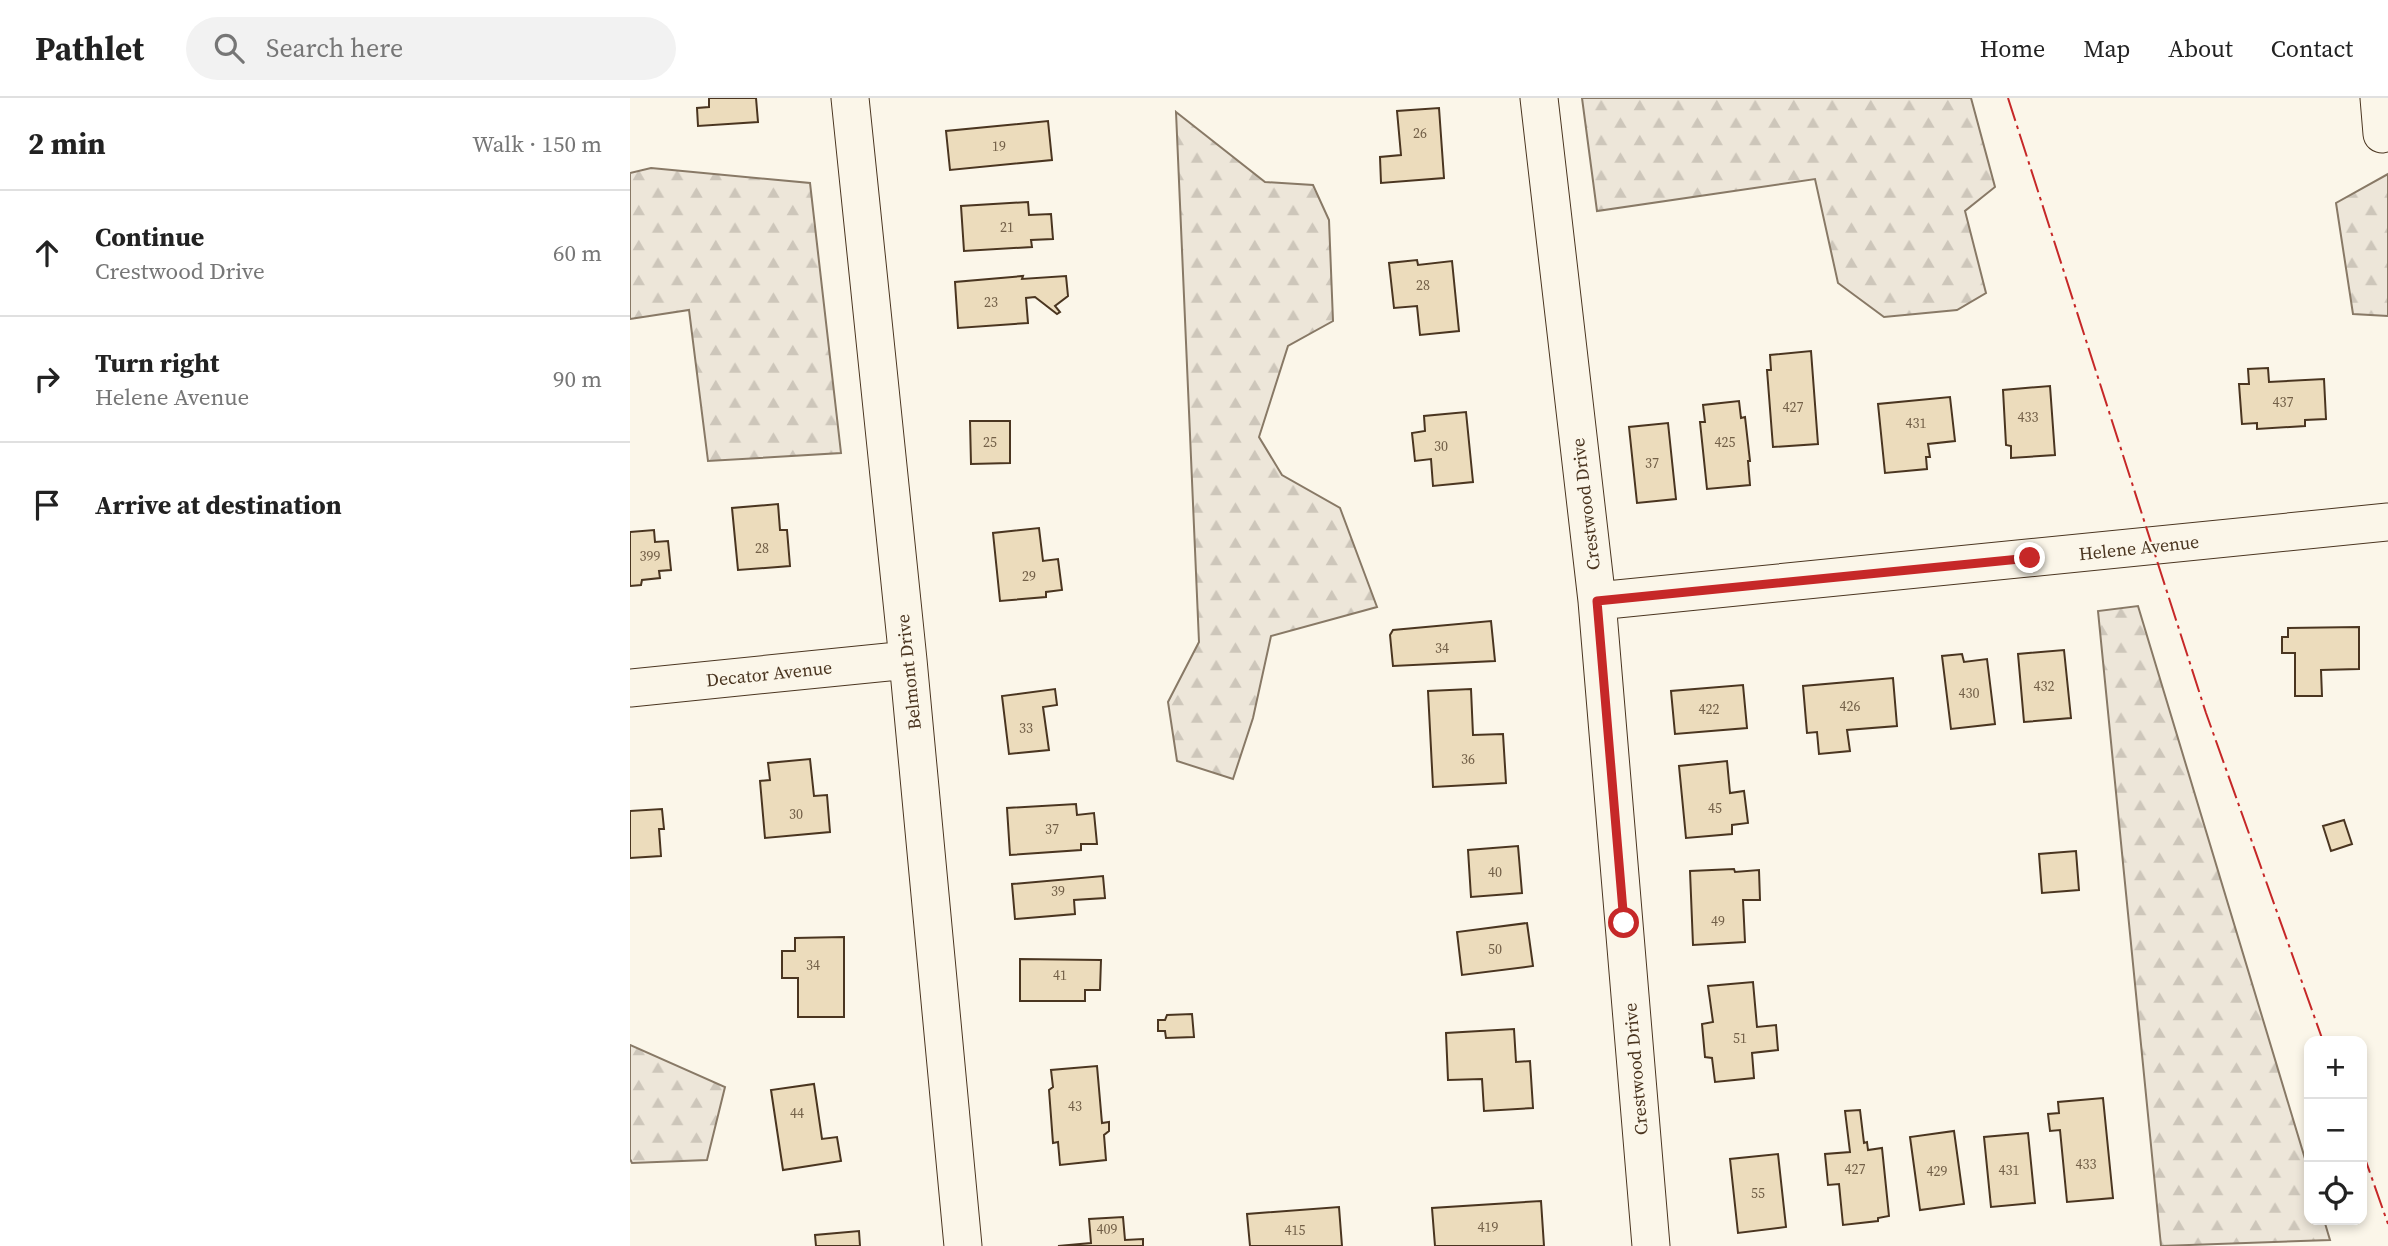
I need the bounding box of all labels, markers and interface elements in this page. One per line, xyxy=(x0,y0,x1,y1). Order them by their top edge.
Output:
search box xyxy=(186,17,676,80)
text: Pathlet xyxy=(35,26,144,71)
icon: search xyxy=(210,29,248,67)
text: Search here xyxy=(266,30,403,66)
text: Home xyxy=(1980,32,2045,65)
text: Map xyxy=(2083,32,2130,65)
text: About xyxy=(2168,32,2233,65)
text: Contact xyxy=(2271,32,2353,65)
text: 2 min xyxy=(28,123,106,164)
house number: 26 xyxy=(1413,123,1427,143)
text: Walk · 150 m xyxy=(472,128,602,160)
house number: 19 xyxy=(992,136,1006,156)
house number: 21 xyxy=(1000,217,1014,237)
text: Continue xyxy=(95,219,204,255)
icon: ahead xyxy=(28,234,66,272)
text: 60 m xyxy=(553,237,602,269)
text: Crestwood Drive xyxy=(95,255,265,287)
house number: 28 xyxy=(1416,275,1430,295)
house number: 23 xyxy=(984,292,998,312)
text: Turn right xyxy=(95,345,219,381)
icon: right xyxy=(28,360,66,398)
text: 90 m xyxy=(553,363,602,395)
text: Helene Avenue xyxy=(95,381,249,413)
house number: 437 xyxy=(2273,392,2294,412)
house number: 427 xyxy=(1783,397,1804,417)
house number: 433 xyxy=(2018,407,2039,427)
house number: 431 xyxy=(1906,413,1927,433)
house number: 25 xyxy=(983,432,997,452)
house number: 425 xyxy=(1715,432,1736,452)
house number: 30 xyxy=(1434,436,1448,456)
street label: Crestwood Drive xyxy=(1565,437,1606,571)
house number: 37 xyxy=(1645,453,1659,473)
icon: arrive xyxy=(28,486,66,524)
text: Arrive at destination xyxy=(95,487,342,523)
street label: Helene Avenue xyxy=(2078,529,2200,566)
house number: 28 xyxy=(755,538,769,558)
route end xyxy=(2014,542,2045,573)
house number: 399 xyxy=(640,546,661,566)
house number: 29 xyxy=(1022,566,1036,586)
street label: Belmont Drive xyxy=(890,613,927,731)
house number: 34 xyxy=(1435,638,1449,658)
street label: Decator Avenue xyxy=(705,654,833,693)
house number: 432 xyxy=(2034,676,2055,696)
house number: 430 xyxy=(1959,683,1980,703)
house number: 426 xyxy=(1840,696,1861,716)
house number: 422 xyxy=(1699,699,1720,719)
house number: 33 xyxy=(1019,718,1033,738)
house number: 36 xyxy=(1461,749,1475,769)
house number: 45 xyxy=(1708,798,1722,818)
house number: 30 xyxy=(789,804,803,824)
house number: 37 xyxy=(1045,819,1059,839)
house number: 40 xyxy=(1488,862,1502,882)
house number: 39 xyxy=(1051,881,1065,901)
route start xyxy=(1608,907,1639,938)
house number: 49 xyxy=(1711,911,1725,931)
house number: 50 xyxy=(1488,939,1502,959)
house number: 34 xyxy=(806,955,820,975)
house number: 41 xyxy=(1053,965,1067,985)
street label: Crestwood Drive xyxy=(1617,1002,1654,1136)
house number: 51 xyxy=(1733,1028,1747,1048)
map controls xyxy=(2304,1036,2367,1225)
button: + xyxy=(2304,1036,2367,1099)
house number: 43 xyxy=(1068,1096,1082,1116)
button: − xyxy=(2304,1099,2367,1162)
house number: 44 xyxy=(790,1103,804,1123)
house number: 433 xyxy=(2076,1154,2097,1174)
house number: 427 xyxy=(1845,1159,1866,1179)
house number: 431 xyxy=(1999,1160,2020,1180)
house number: 429 xyxy=(1927,1161,1948,1181)
button: locate xyxy=(2304,1162,2367,1225)
house number: 55 xyxy=(1751,1183,1765,1203)
house number: 419 xyxy=(1478,1217,1499,1237)
house number: 409 xyxy=(1097,1219,1118,1239)
house number: 415 xyxy=(1285,1220,1306,1240)

